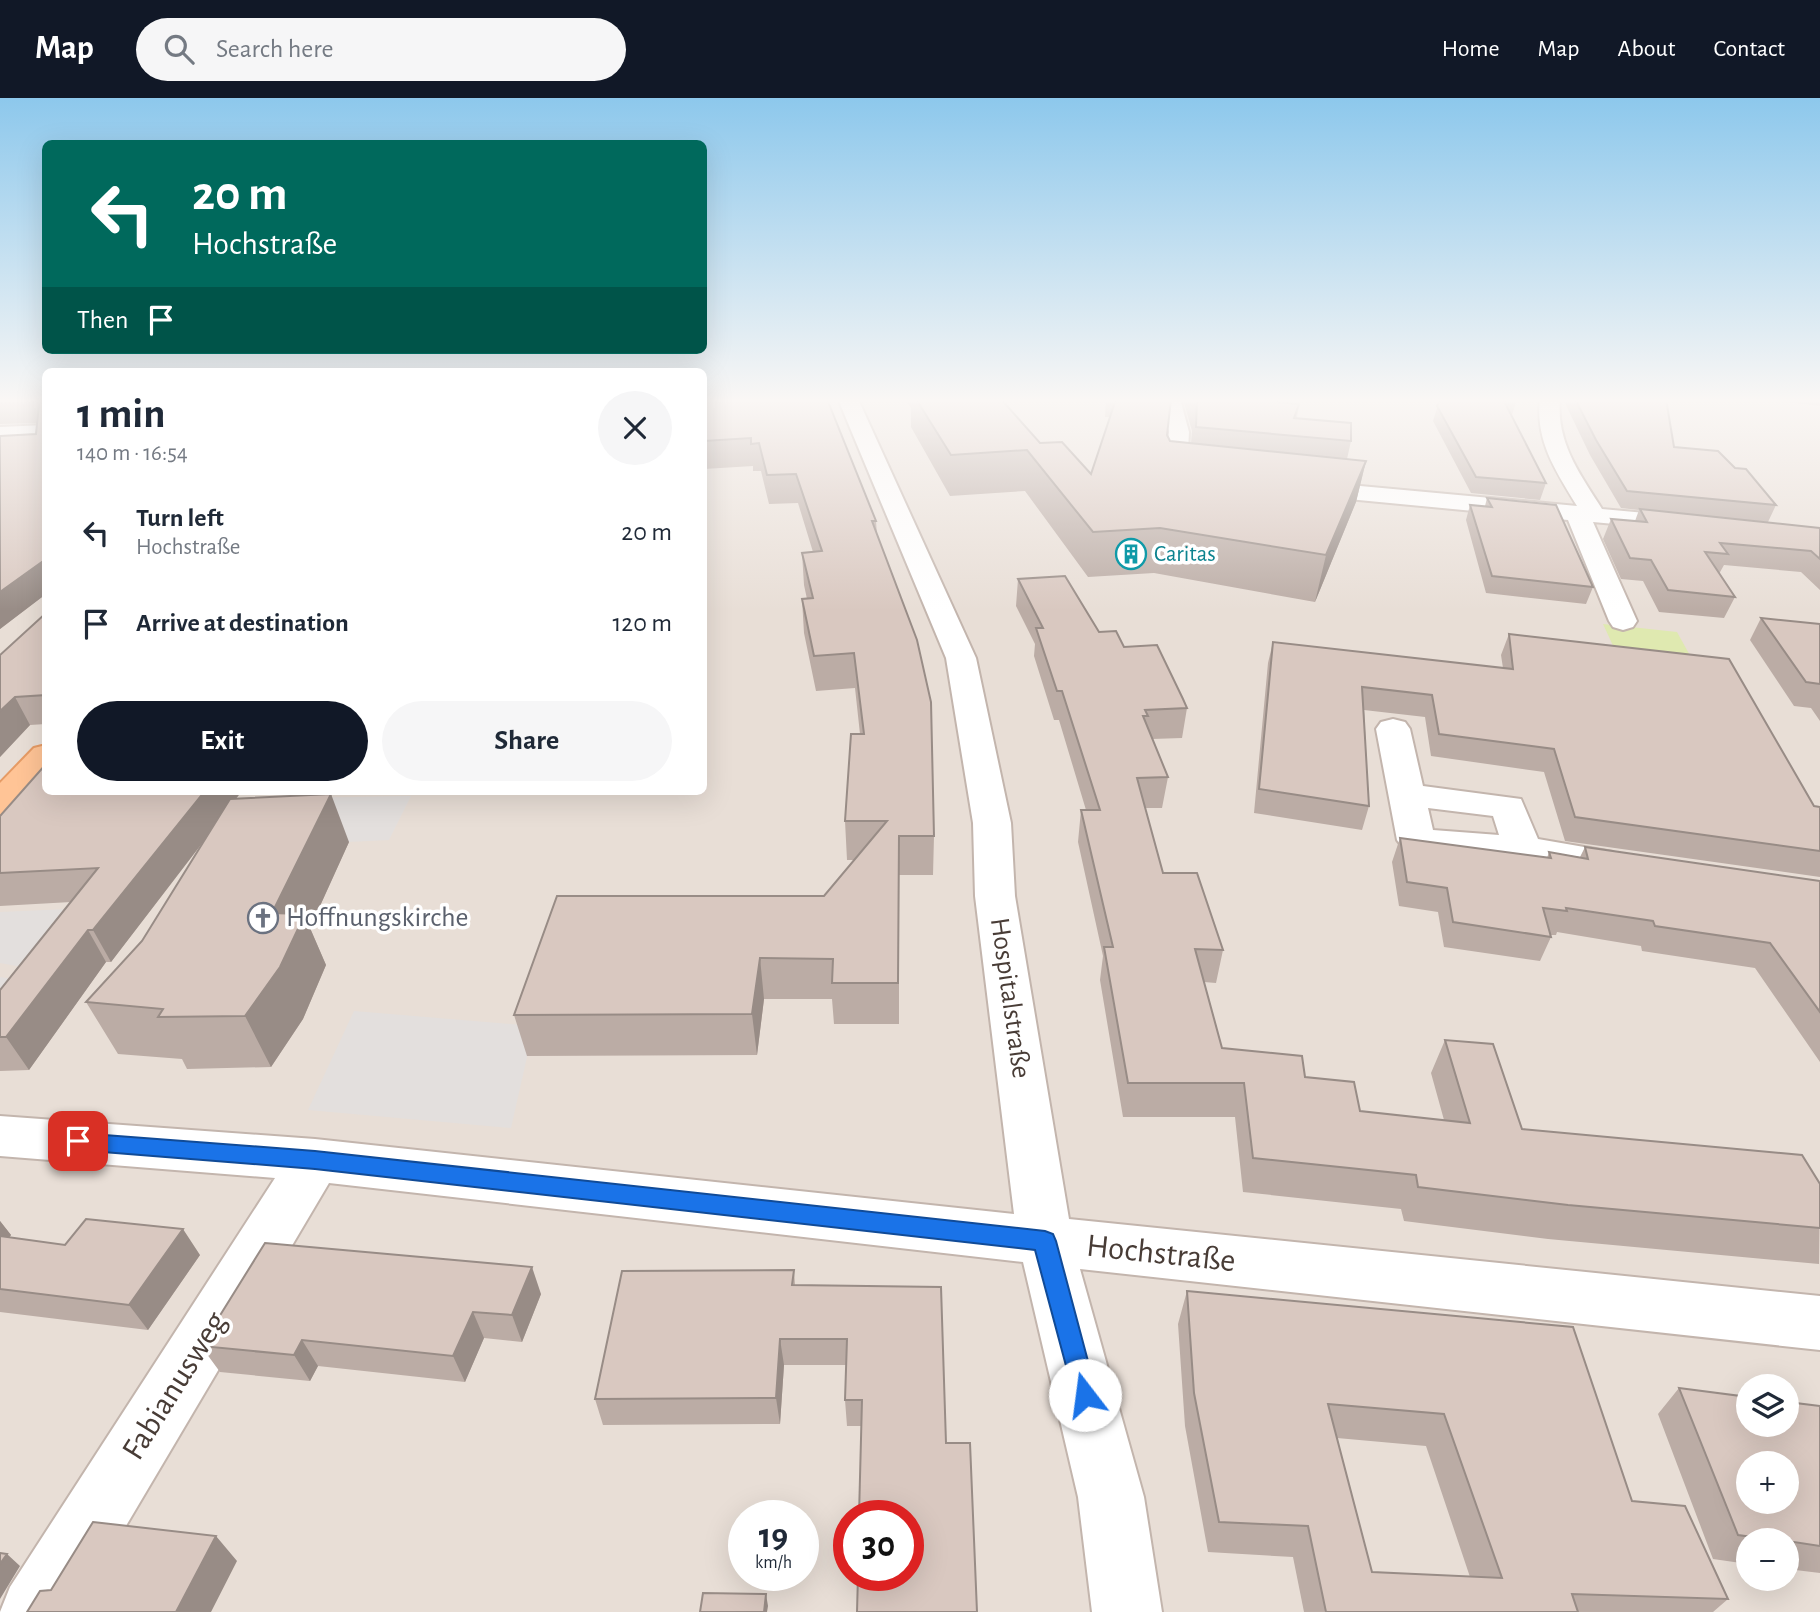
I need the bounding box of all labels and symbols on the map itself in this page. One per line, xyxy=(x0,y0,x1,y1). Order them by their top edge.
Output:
building icon: Caritas xyxy=(1114,537,1148,571)
place label: Caritas xyxy=(1154,543,1216,566)
church icon: Hoffnungskirche xyxy=(246,901,280,935)
place label: Hoffnungskirche xyxy=(286,904,468,932)
street label: Hospitalstraße xyxy=(985,916,1035,1080)
pin xyxy=(48,1111,108,1171)
street label: Hochstraße xyxy=(1085,1230,1237,1278)
street label: Fabianusweg xyxy=(117,1306,233,1466)
position arrow xyxy=(1048,1358,1122,1432)
speed limit sign: 30 xyxy=(833,1500,924,1591)

